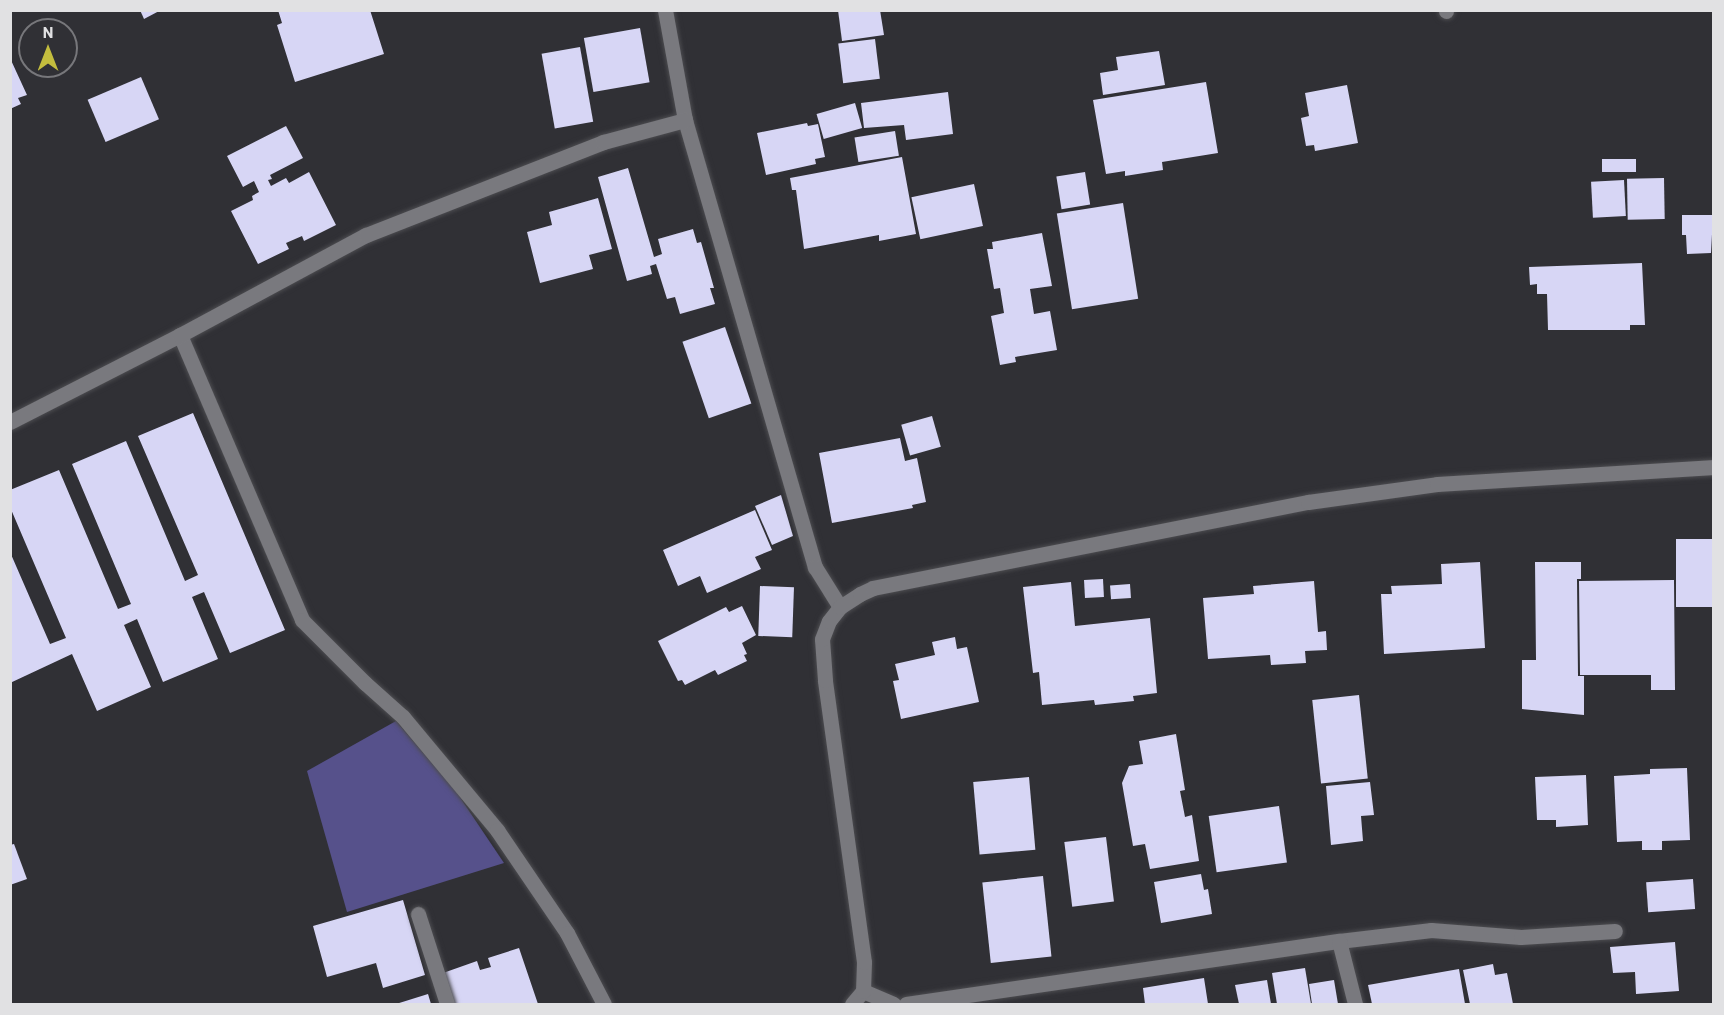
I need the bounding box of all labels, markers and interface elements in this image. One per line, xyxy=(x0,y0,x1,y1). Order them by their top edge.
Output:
north arrow xyxy=(18,18,78,78)
text: N xyxy=(43,22,53,41)

